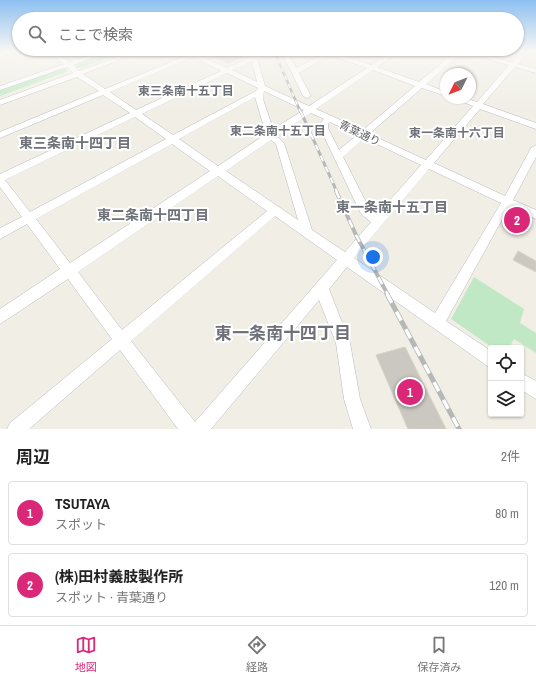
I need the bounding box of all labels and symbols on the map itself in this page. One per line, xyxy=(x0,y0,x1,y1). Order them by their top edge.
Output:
north arrow xyxy=(440,68,476,104)
district label: 東三条南十五丁目 xyxy=(138,83,234,99)
street label: 青葉通り xyxy=(337,117,383,149)
district label: 東二条南十五丁目 xyxy=(230,123,326,139)
district label: 東一条南十六丁目 xyxy=(409,125,505,141)
district label: 東三条南十四丁目 xyxy=(19,134,131,152)
district label: 東一条南十五丁目 xyxy=(336,198,448,216)
pin: 2 xyxy=(504,205,530,235)
district label: 東二条南十四丁目 xyxy=(97,206,209,224)
your location xyxy=(363,247,383,267)
district label: 東一条南十四丁目 xyxy=(215,321,351,344)
pin: 1 xyxy=(397,377,423,407)

